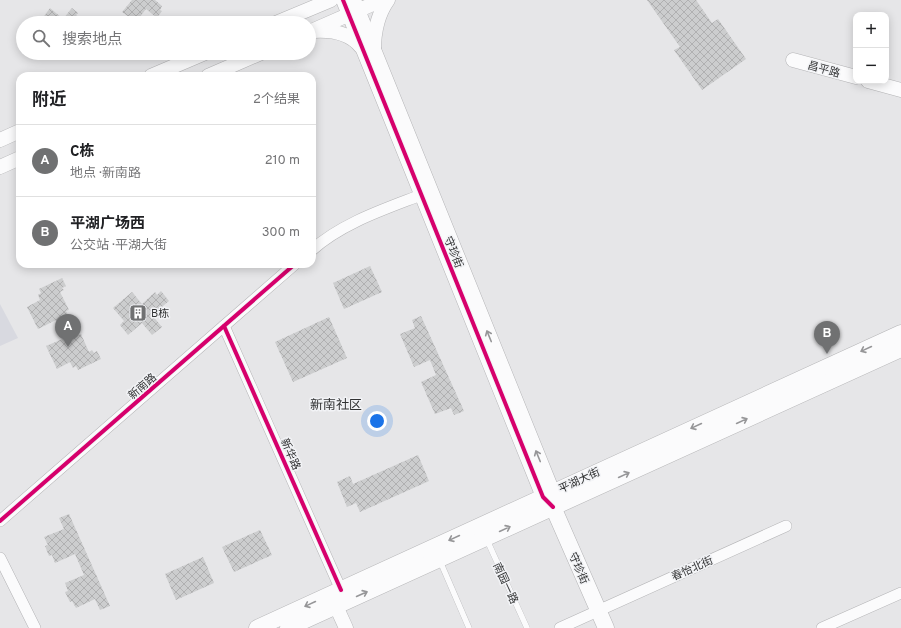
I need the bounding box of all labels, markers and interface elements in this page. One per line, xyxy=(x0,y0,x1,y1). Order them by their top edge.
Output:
map controls xyxy=(853,12,889,84)
button: + xyxy=(853,12,889,48)
search box xyxy=(16,16,316,60)
icon: search xyxy=(30,27,52,49)
text: 搜索地点 xyxy=(62,31,122,50)
button: − xyxy=(853,48,889,84)
street label: 昌平路 xyxy=(806,59,842,81)
text: 附近 xyxy=(32,90,66,112)
text: 2个结果 xyxy=(253,92,300,108)
text: C栋 xyxy=(70,143,95,162)
text: A xyxy=(40,153,50,169)
text: 210 m xyxy=(265,153,300,169)
text: 地点 · 新南路 xyxy=(70,166,141,182)
text: 平湖广场西 xyxy=(70,215,145,234)
text: B xyxy=(41,225,49,241)
text: 300 m xyxy=(262,225,300,241)
street label: 守珍街 xyxy=(440,234,466,270)
text: 公交站 · 平湖大街 xyxy=(70,238,167,254)
building icon: B栋 xyxy=(128,303,148,323)
place label: B栋 xyxy=(151,307,169,321)
pin: A xyxy=(55,314,81,347)
pin: B xyxy=(814,321,840,354)
one-way arrow xyxy=(485,330,493,342)
one-way arrow xyxy=(860,346,872,353)
street label: 新南路 xyxy=(126,371,160,403)
district label: 新南社区 xyxy=(310,398,362,414)
your location xyxy=(367,411,387,431)
one-way arrow xyxy=(736,417,748,424)
one-way arrow xyxy=(691,423,703,431)
street label: 新华路 xyxy=(277,436,303,472)
one-way arrow xyxy=(534,451,542,463)
street label: 平湖大街 xyxy=(557,465,602,497)
one-way arrow xyxy=(617,471,629,478)
one-way arrow xyxy=(499,525,511,532)
one-way arrow xyxy=(448,535,460,542)
street label: 守珍街 xyxy=(565,550,591,586)
street label: 春怡北街 xyxy=(669,554,715,584)
street label: 南园一路 xyxy=(489,561,521,606)
one-way arrow xyxy=(355,590,367,597)
one-way arrow xyxy=(305,601,317,608)

